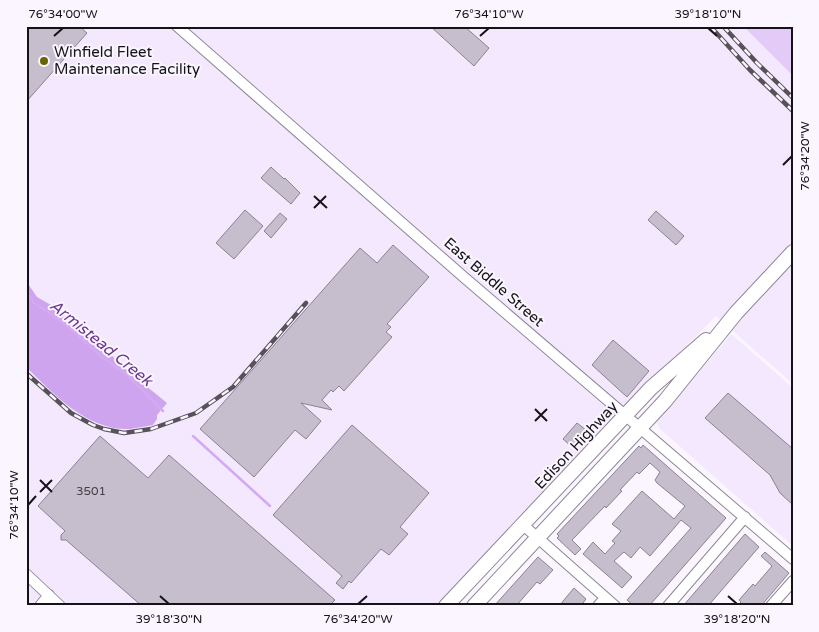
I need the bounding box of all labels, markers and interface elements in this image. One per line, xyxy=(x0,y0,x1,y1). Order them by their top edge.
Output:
text: 76°34'00"W xyxy=(28,7,98,21)
text: 76°34'10"W xyxy=(454,7,524,21)
text: 39°18'10"N xyxy=(675,7,742,21)
place label: Winfield Fleet Maintenance Facility xyxy=(54,43,200,78)
marker: Winfield Fleet Maintenance Facility xyxy=(38,55,50,67)
text: 76°34'20"W xyxy=(798,121,812,191)
street label: East Biddle Street xyxy=(440,234,548,330)
water label: Armistead Creek xyxy=(46,295,157,391)
street label: Edison Highway xyxy=(531,397,621,493)
text: 76°34'10"W xyxy=(7,470,21,540)
house number: 3501 xyxy=(76,484,106,498)
text: 39°18'30"N xyxy=(136,612,203,626)
text: 76°34'20"W xyxy=(323,612,393,626)
text: 39°18'20"N xyxy=(704,612,771,626)

